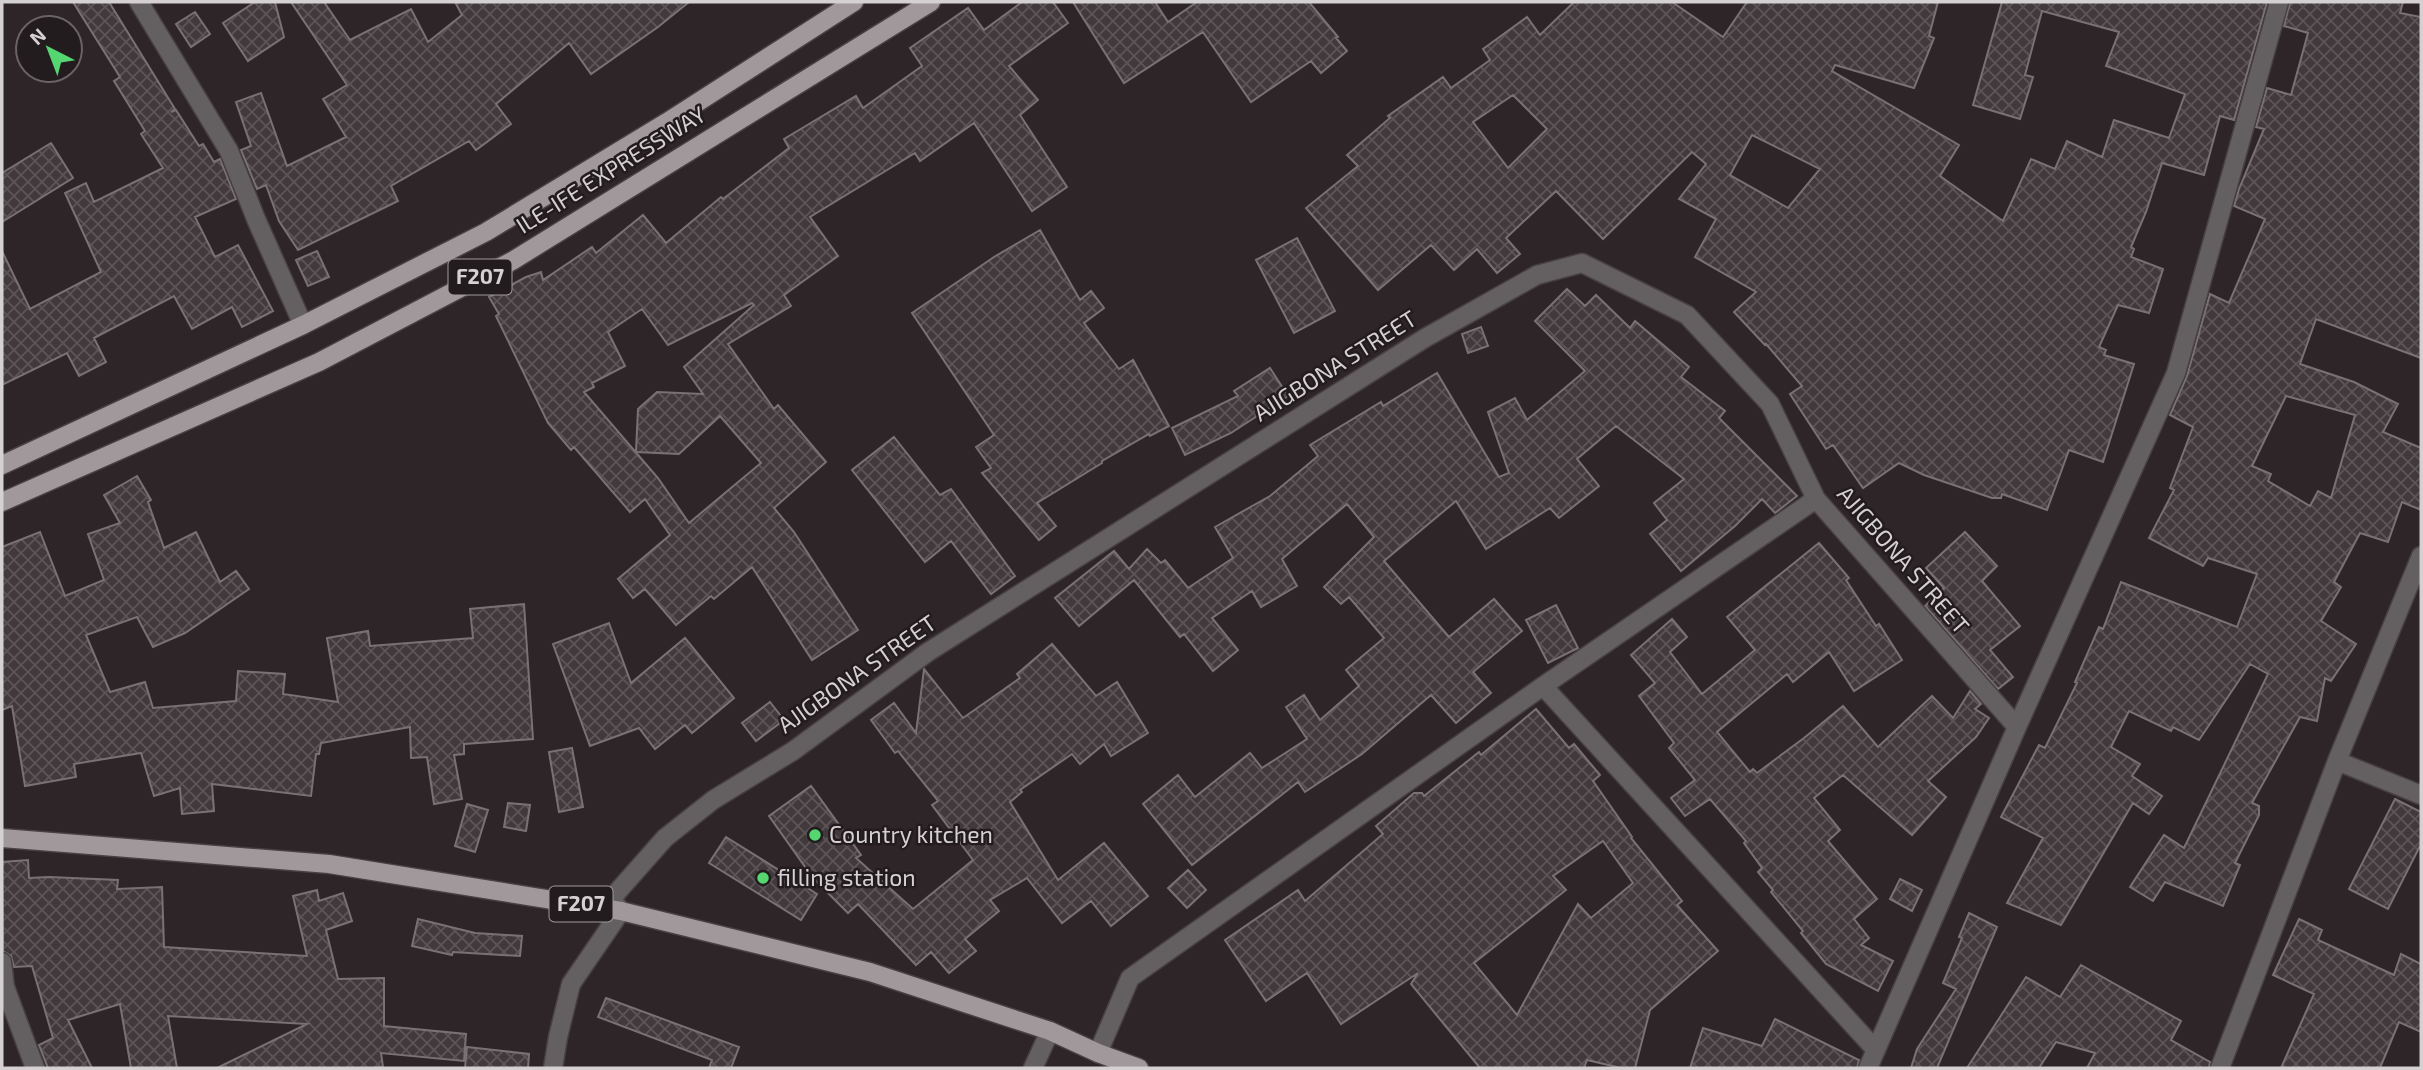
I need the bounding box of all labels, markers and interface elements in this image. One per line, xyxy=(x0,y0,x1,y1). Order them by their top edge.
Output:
north arrow xyxy=(14,14,84,84)
text: N xyxy=(24,23,50,49)
street label: ILE-IFE EXPRESSWAY xyxy=(511,99,710,239)
road number: F207 xyxy=(448,260,512,294)
street label: AJIGBONA STREET xyxy=(1248,304,1421,427)
street label: AJIGBONA STREET xyxy=(1832,480,1976,639)
street label: AJIGBONA STREET xyxy=(772,608,941,738)
place label: Country kitchen xyxy=(829,820,993,848)
marker: Country kitchen xyxy=(807,827,823,843)
place label: filling station xyxy=(777,863,916,891)
marker: filling station xyxy=(755,870,771,886)
road number: F207 xyxy=(550,886,612,922)

